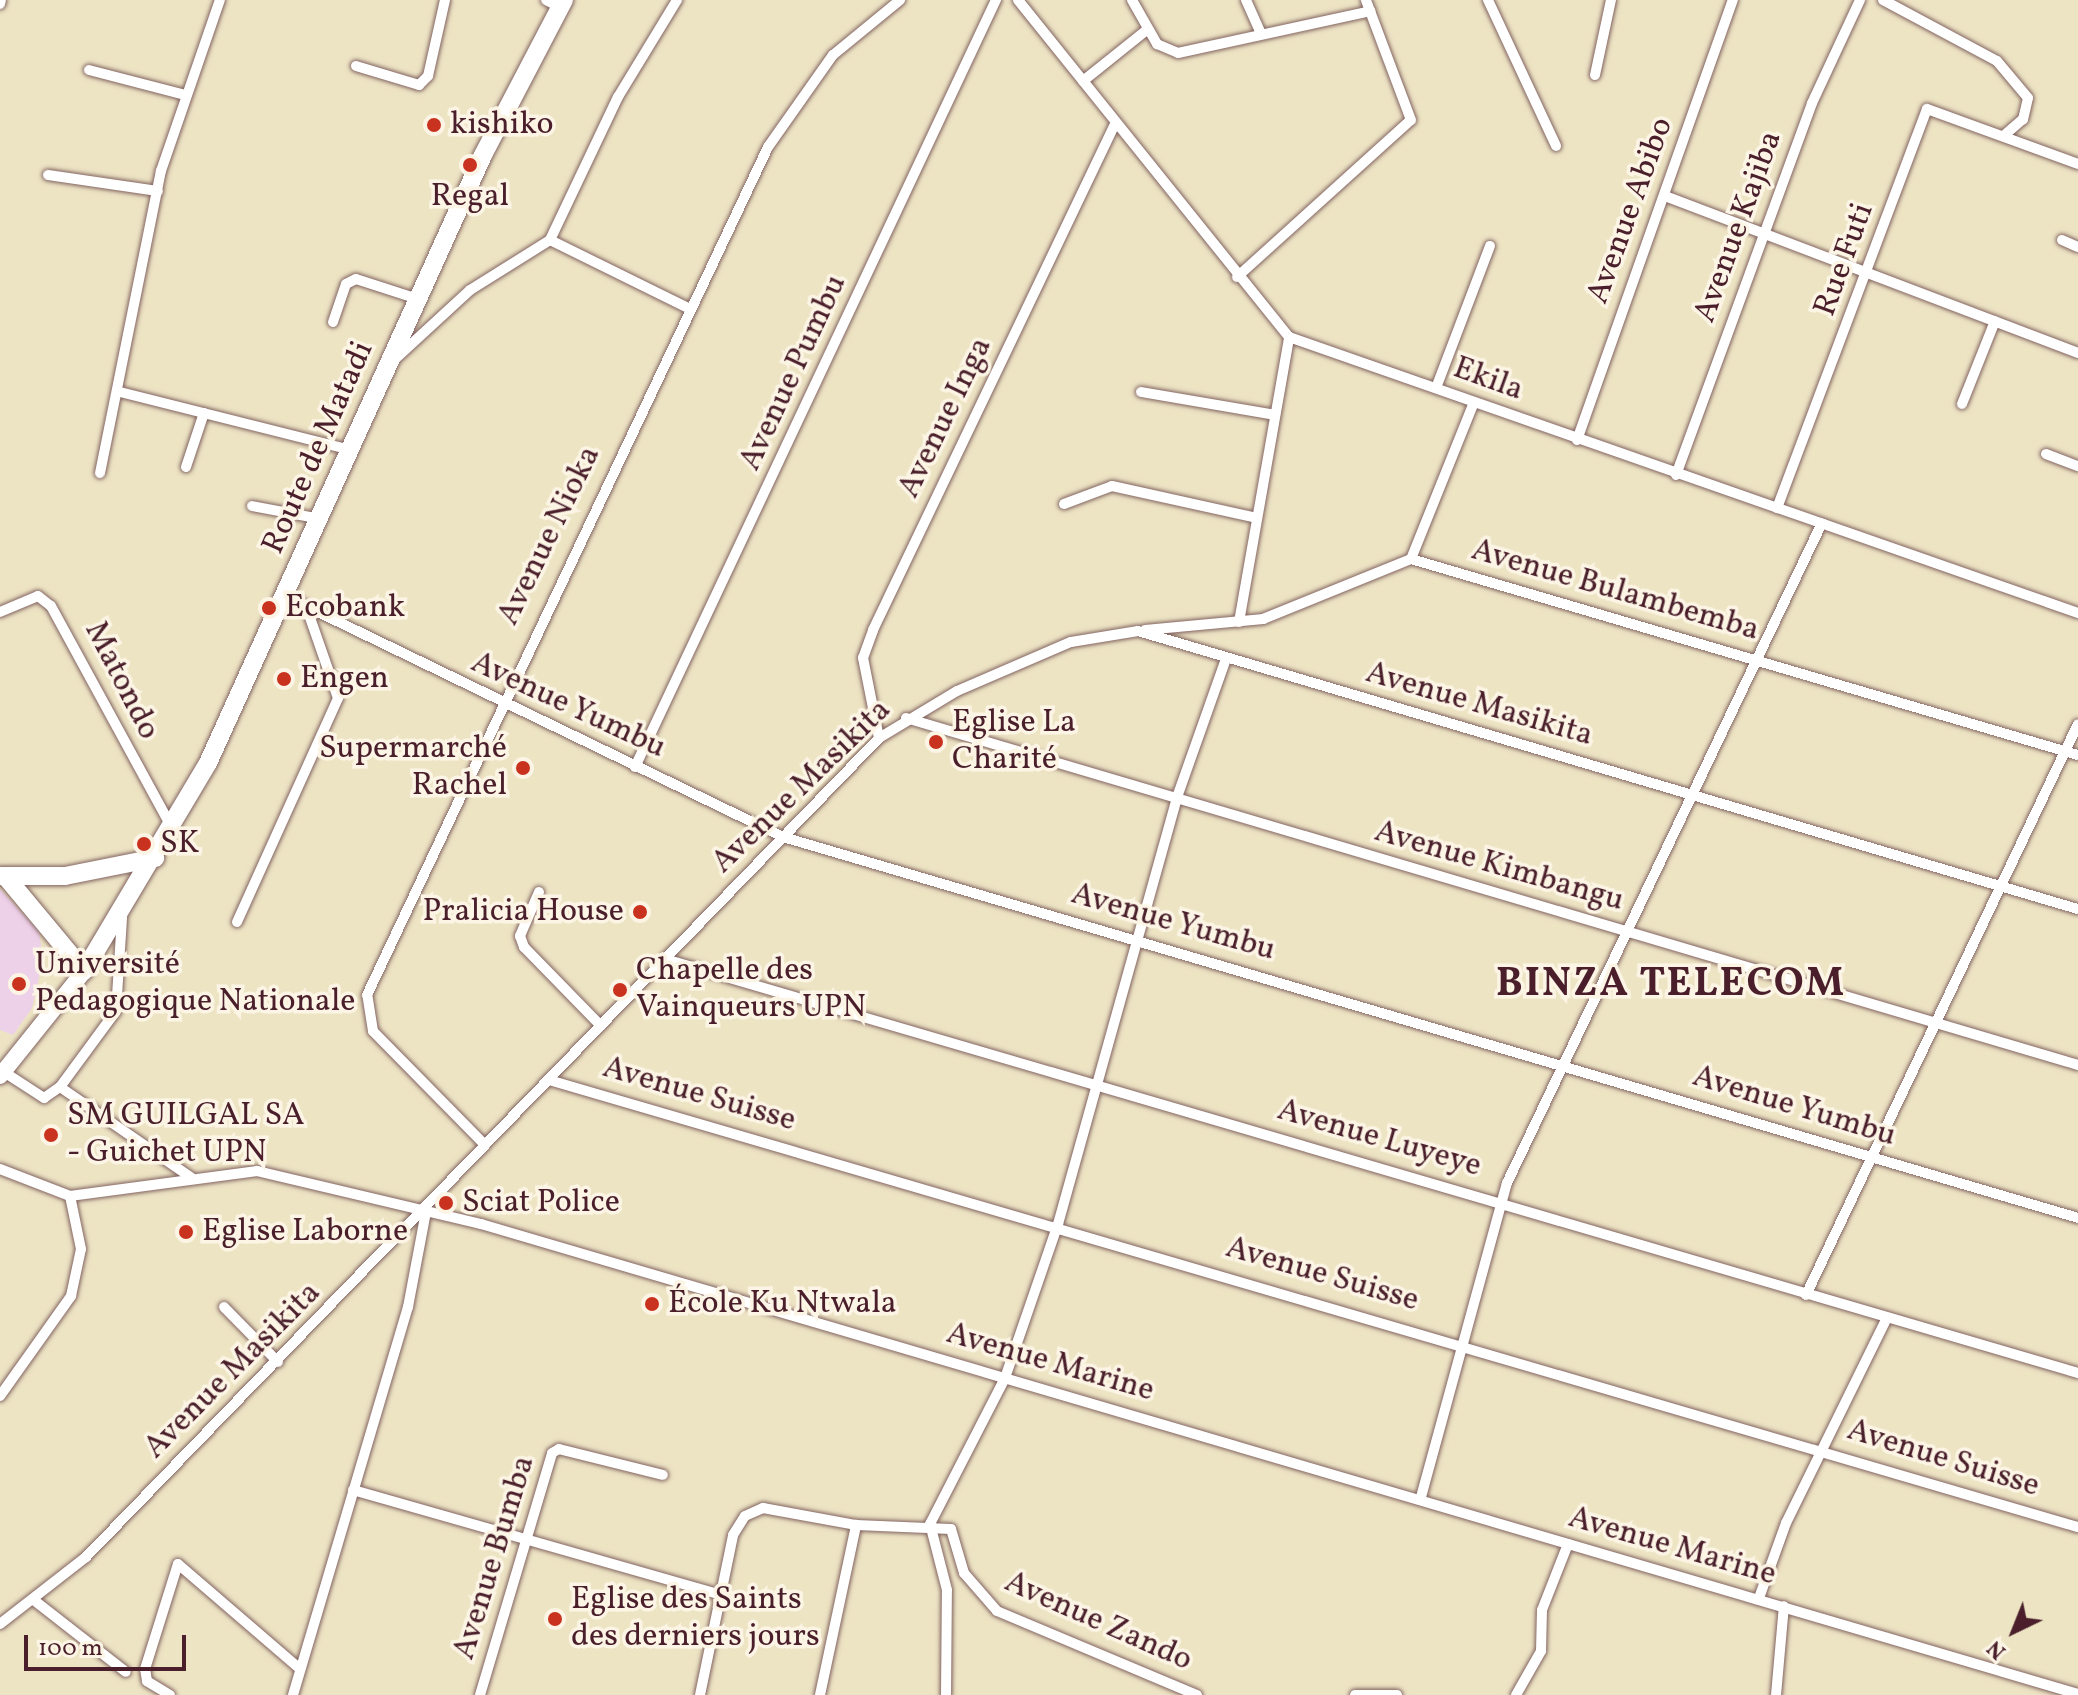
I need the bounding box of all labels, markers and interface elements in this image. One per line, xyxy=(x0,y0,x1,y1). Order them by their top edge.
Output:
place label: kishiko xyxy=(450,106,553,144)
street label: Avenue Abibo xyxy=(1580,113,1682,309)
marker: kishiko xyxy=(425,116,443,134)
street label: Avenue Kajiba xyxy=(1687,126,1791,328)
marker: Regal xyxy=(461,156,479,174)
place label: Regal xyxy=(431,178,509,216)
street label: Rue Futi xyxy=(1807,198,1883,322)
street label: Avenue Pumbu xyxy=(732,269,856,477)
street label: Avenue Inga xyxy=(891,331,1001,505)
street label: Route de Matadi xyxy=(255,336,383,560)
street label: Ekila xyxy=(1448,350,1528,410)
street label: Avenue Nioka xyxy=(490,440,610,632)
street label: Avenue Bulambemba xyxy=(1467,532,1763,650)
place label: Ecobank xyxy=(285,589,405,627)
marker: Ecobank xyxy=(260,599,278,617)
street label: Matondo xyxy=(75,616,167,746)
street label: Avenue Yumbu xyxy=(464,644,672,768)
street label: Avenue Masikita xyxy=(1361,654,1597,756)
place label: Engen xyxy=(300,660,389,698)
marker: Engen xyxy=(275,670,293,688)
street label: Avenue Masikita xyxy=(704,692,900,882)
place label: Eglise La Charité xyxy=(952,705,1076,780)
place label: Supermarché Rachel xyxy=(319,731,507,806)
marker: Eglise La Charité xyxy=(927,733,945,751)
marker: Supermarché Rachel xyxy=(514,759,532,777)
street label: Avenue Kimbangu xyxy=(1370,813,1628,921)
place label: SK xyxy=(160,825,199,863)
marker: SK xyxy=(135,835,153,853)
street label: Avenue Yumbu xyxy=(1066,875,1280,971)
place label: Pralicia House xyxy=(423,893,624,931)
marker: Pralicia House xyxy=(631,903,649,921)
place label: Université Pedagogique Nationale xyxy=(35,947,355,1022)
place label: Chapelle des Vainqueurs UPN xyxy=(636,953,866,1028)
district label: BINZA TELECOM xyxy=(1496,961,1846,1009)
marker: Université Pedagogique Nationale xyxy=(10,975,28,993)
marker: Chapelle des Vainqueurs UPN xyxy=(611,981,629,999)
street label: Avenue Suisse xyxy=(598,1049,800,1141)
street label: Avenue Yumbu xyxy=(1687,1058,1901,1156)
street label: Avenue Luyeye xyxy=(1273,1092,1485,1186)
place label: SM GUILGAL SA - Guichet UPN xyxy=(67,1098,305,1173)
marker: SM GUILGAL SA - Guichet UPN xyxy=(42,1126,60,1144)
place label: Sciat Police xyxy=(462,1184,620,1222)
marker: Sciat Police xyxy=(437,1194,455,1212)
place label: Eglise Laborne xyxy=(202,1213,408,1251)
marker: Eglise Laborne xyxy=(177,1223,195,1241)
street label: Avenue Suisse xyxy=(1221,1229,1423,1321)
street label: Avenue Masikita xyxy=(137,1275,329,1467)
place label: École Ku Ntwala xyxy=(668,1285,897,1323)
marker: École Ku Ntwala xyxy=(643,1295,661,1313)
street label: Avenue Marine xyxy=(942,1315,1158,1411)
street label: Avenue Suisse xyxy=(1842,1412,2044,1506)
street label: Avenue Bumba xyxy=(446,1452,544,1664)
street label: Avenue Marine xyxy=(1564,1499,1780,1595)
street label: Avenue Zando xyxy=(998,1564,1198,1680)
place label: Eglise des Saints des derniers jours xyxy=(571,1582,820,1657)
north arrow xyxy=(1974,1591,2054,1671)
marker: Eglise des Saints des derniers jours xyxy=(546,1610,564,1628)
scale bar xyxy=(28,1619,190,1669)
text: 100 m xyxy=(38,1632,103,1666)
text: N xyxy=(1981,1632,2014,1666)

